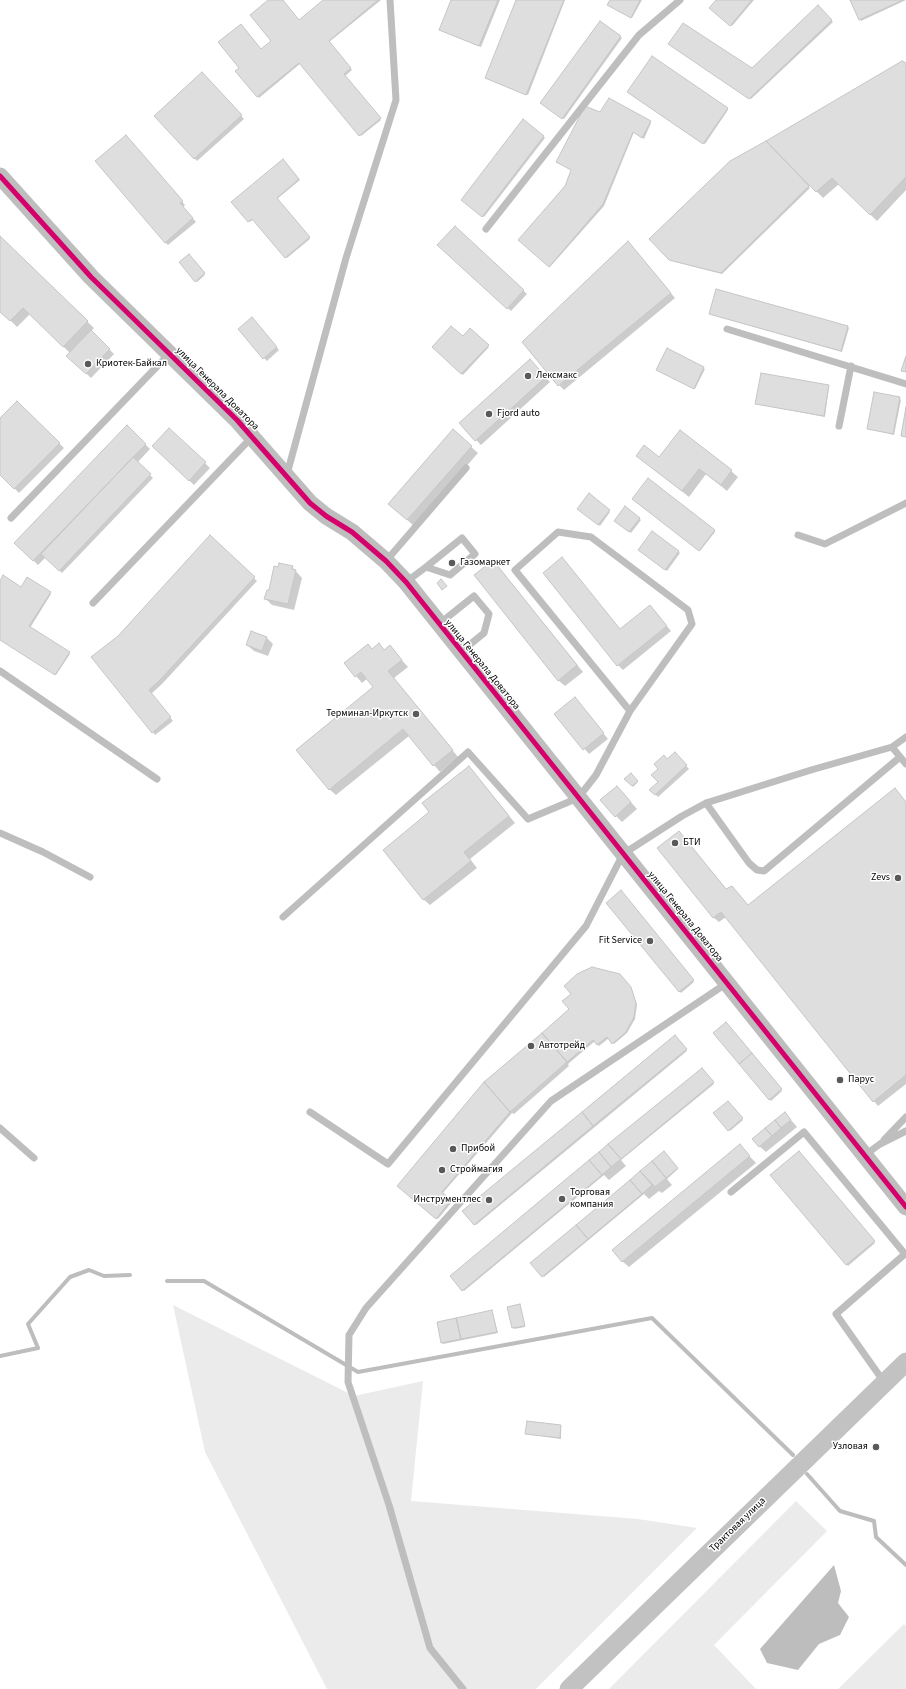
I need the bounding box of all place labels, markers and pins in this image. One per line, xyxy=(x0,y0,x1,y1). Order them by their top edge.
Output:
place label: Криотек-Байкал xyxy=(96,358,167,370)
marker: Криотек-Байкал xyxy=(83,359,93,369)
place label: Лексмакс xyxy=(536,370,577,382)
marker: Лексмакс xyxy=(523,371,533,381)
place label: Fjord auto xyxy=(497,408,540,420)
marker: Fjord auto xyxy=(484,409,494,419)
place label: Газомаркет xyxy=(460,557,510,569)
marker: Газомаркет xyxy=(447,558,457,568)
place label: Терминал-Иркутск xyxy=(326,708,408,720)
marker: Терминал-Иркутск xyxy=(411,709,421,719)
place label: БТИ xyxy=(683,837,701,849)
marker: БТИ xyxy=(670,838,680,848)
place label: Zevs xyxy=(871,872,890,884)
marker: Zevs xyxy=(893,873,903,883)
place label: Fit Service xyxy=(599,935,642,947)
marker: Fit Service xyxy=(645,936,655,946)
place label: Автотрейд xyxy=(539,1040,585,1052)
marker: Автотрейд xyxy=(526,1041,536,1051)
place label: Парус xyxy=(848,1074,874,1086)
marker: Парус xyxy=(835,1075,845,1085)
place label: Прибой xyxy=(461,1143,495,1155)
marker: Прибой xyxy=(448,1144,458,1154)
place label: Строймагия xyxy=(450,1164,503,1176)
marker: Строймагия xyxy=(437,1165,447,1175)
place label: Торговая компания xyxy=(570,1187,614,1210)
place label: Инструментлес xyxy=(414,1194,481,1206)
marker: Торговая компания xyxy=(557,1194,567,1204)
marker: Инструментлес xyxy=(484,1195,494,1205)
place label: Узловая xyxy=(833,1441,868,1453)
marker: Узловая xyxy=(871,1442,881,1452)

